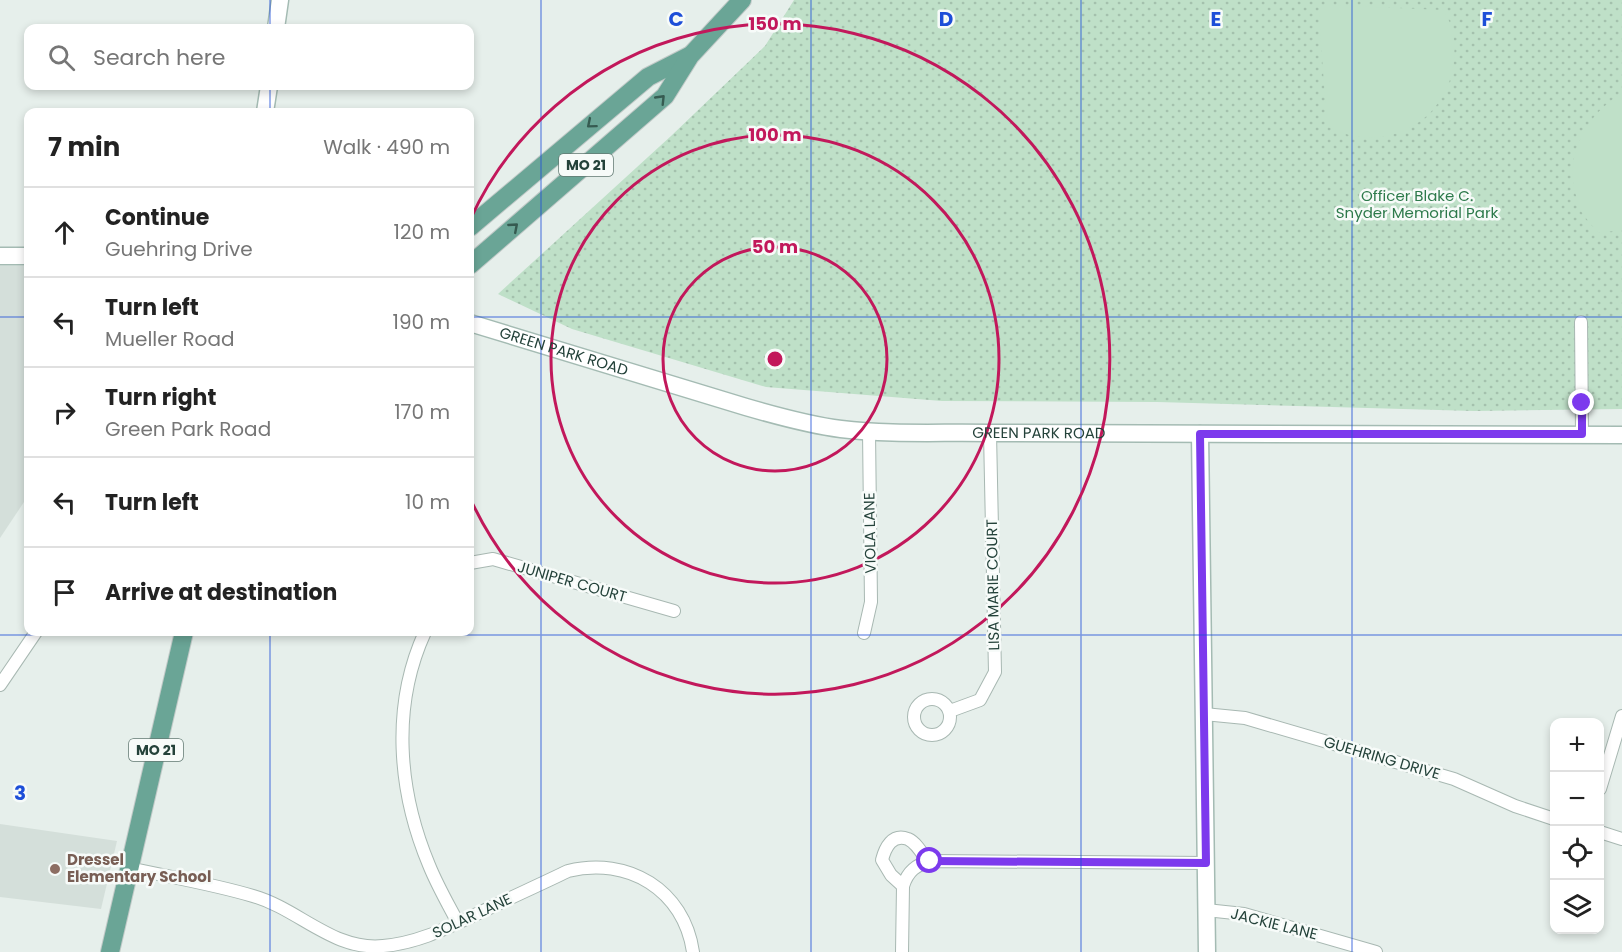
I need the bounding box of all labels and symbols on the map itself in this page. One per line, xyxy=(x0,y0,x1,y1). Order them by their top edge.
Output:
text: C xyxy=(668,5,684,33)
text: D xyxy=(939,5,953,33)
text: E xyxy=(1211,5,1221,33)
text: F xyxy=(1482,5,1493,33)
text: 150 m xyxy=(748,11,802,36)
one-way arrow xyxy=(654,95,665,105)
one-way arrow xyxy=(587,117,598,128)
text: 100 m xyxy=(748,122,802,147)
road number: MO 21 xyxy=(559,154,613,176)
park label: Officer Blake C. Snyder Memorial Park xyxy=(1336,185,1498,223)
one-way arrow xyxy=(507,223,518,234)
text: 50 m xyxy=(752,234,798,259)
street label: GREEN PARK ROAD xyxy=(497,322,631,381)
centre of rings xyxy=(765,349,785,369)
route end xyxy=(1568,389,1594,415)
street label: GREEN PARK ROAD xyxy=(972,422,1105,443)
street label: VIOLA LANE xyxy=(858,492,881,574)
street label: LISA MARIE COURT xyxy=(981,519,1004,651)
street label: JUNIPER COURT xyxy=(515,556,629,607)
street label: GUEHRING DRIVE xyxy=(1321,731,1443,784)
road number: MO 21 xyxy=(129,739,183,761)
text: 3 xyxy=(14,779,26,807)
route start xyxy=(916,847,942,873)
place label: Dressel Elementary School xyxy=(67,849,211,887)
marker: Dressel Elementary School xyxy=(48,862,62,876)
street label: SOLAR LANE xyxy=(429,888,515,943)
street label: JACKIE LANE xyxy=(1228,903,1320,944)

